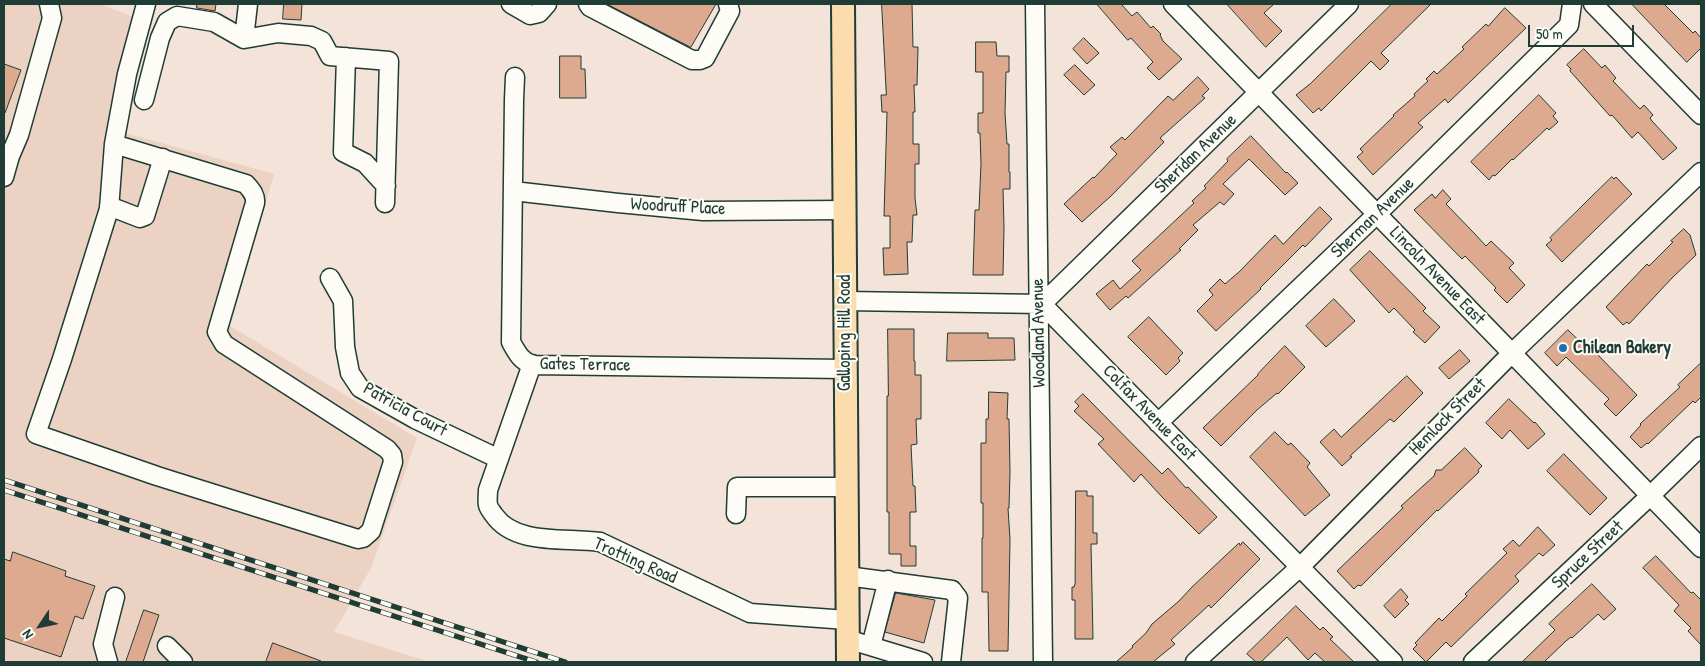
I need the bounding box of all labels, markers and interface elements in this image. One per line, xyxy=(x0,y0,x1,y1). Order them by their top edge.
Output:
scale bar xyxy=(1530,15,1636,47)
text: 50 m xyxy=(1536,23,1563,44)
street label: Sheridan Avenue xyxy=(1150,109,1242,199)
street label: Sherman Avenue xyxy=(1327,173,1419,263)
street label: Woodruff Place xyxy=(630,194,726,220)
street label: Lincoln Avenue East xyxy=(1385,222,1489,330)
street label: Galloping Hill Road xyxy=(834,275,856,391)
street label: Woodland Avenue xyxy=(1027,278,1051,388)
place label: Chilean Bakery xyxy=(1573,337,1671,359)
marker: Chilean Bakery xyxy=(1557,342,1569,354)
street label: Gates Terrace xyxy=(539,353,631,377)
street label: Colfax Avenue East xyxy=(1098,360,1200,466)
street label: Hemlock Street xyxy=(1405,374,1491,460)
street label: Patricia Court xyxy=(359,378,451,442)
street label: Spruce Street xyxy=(1548,516,1628,594)
street label: Trotting Road xyxy=(590,533,680,589)
north arrow xyxy=(15,601,65,651)
text: N xyxy=(17,626,37,643)

